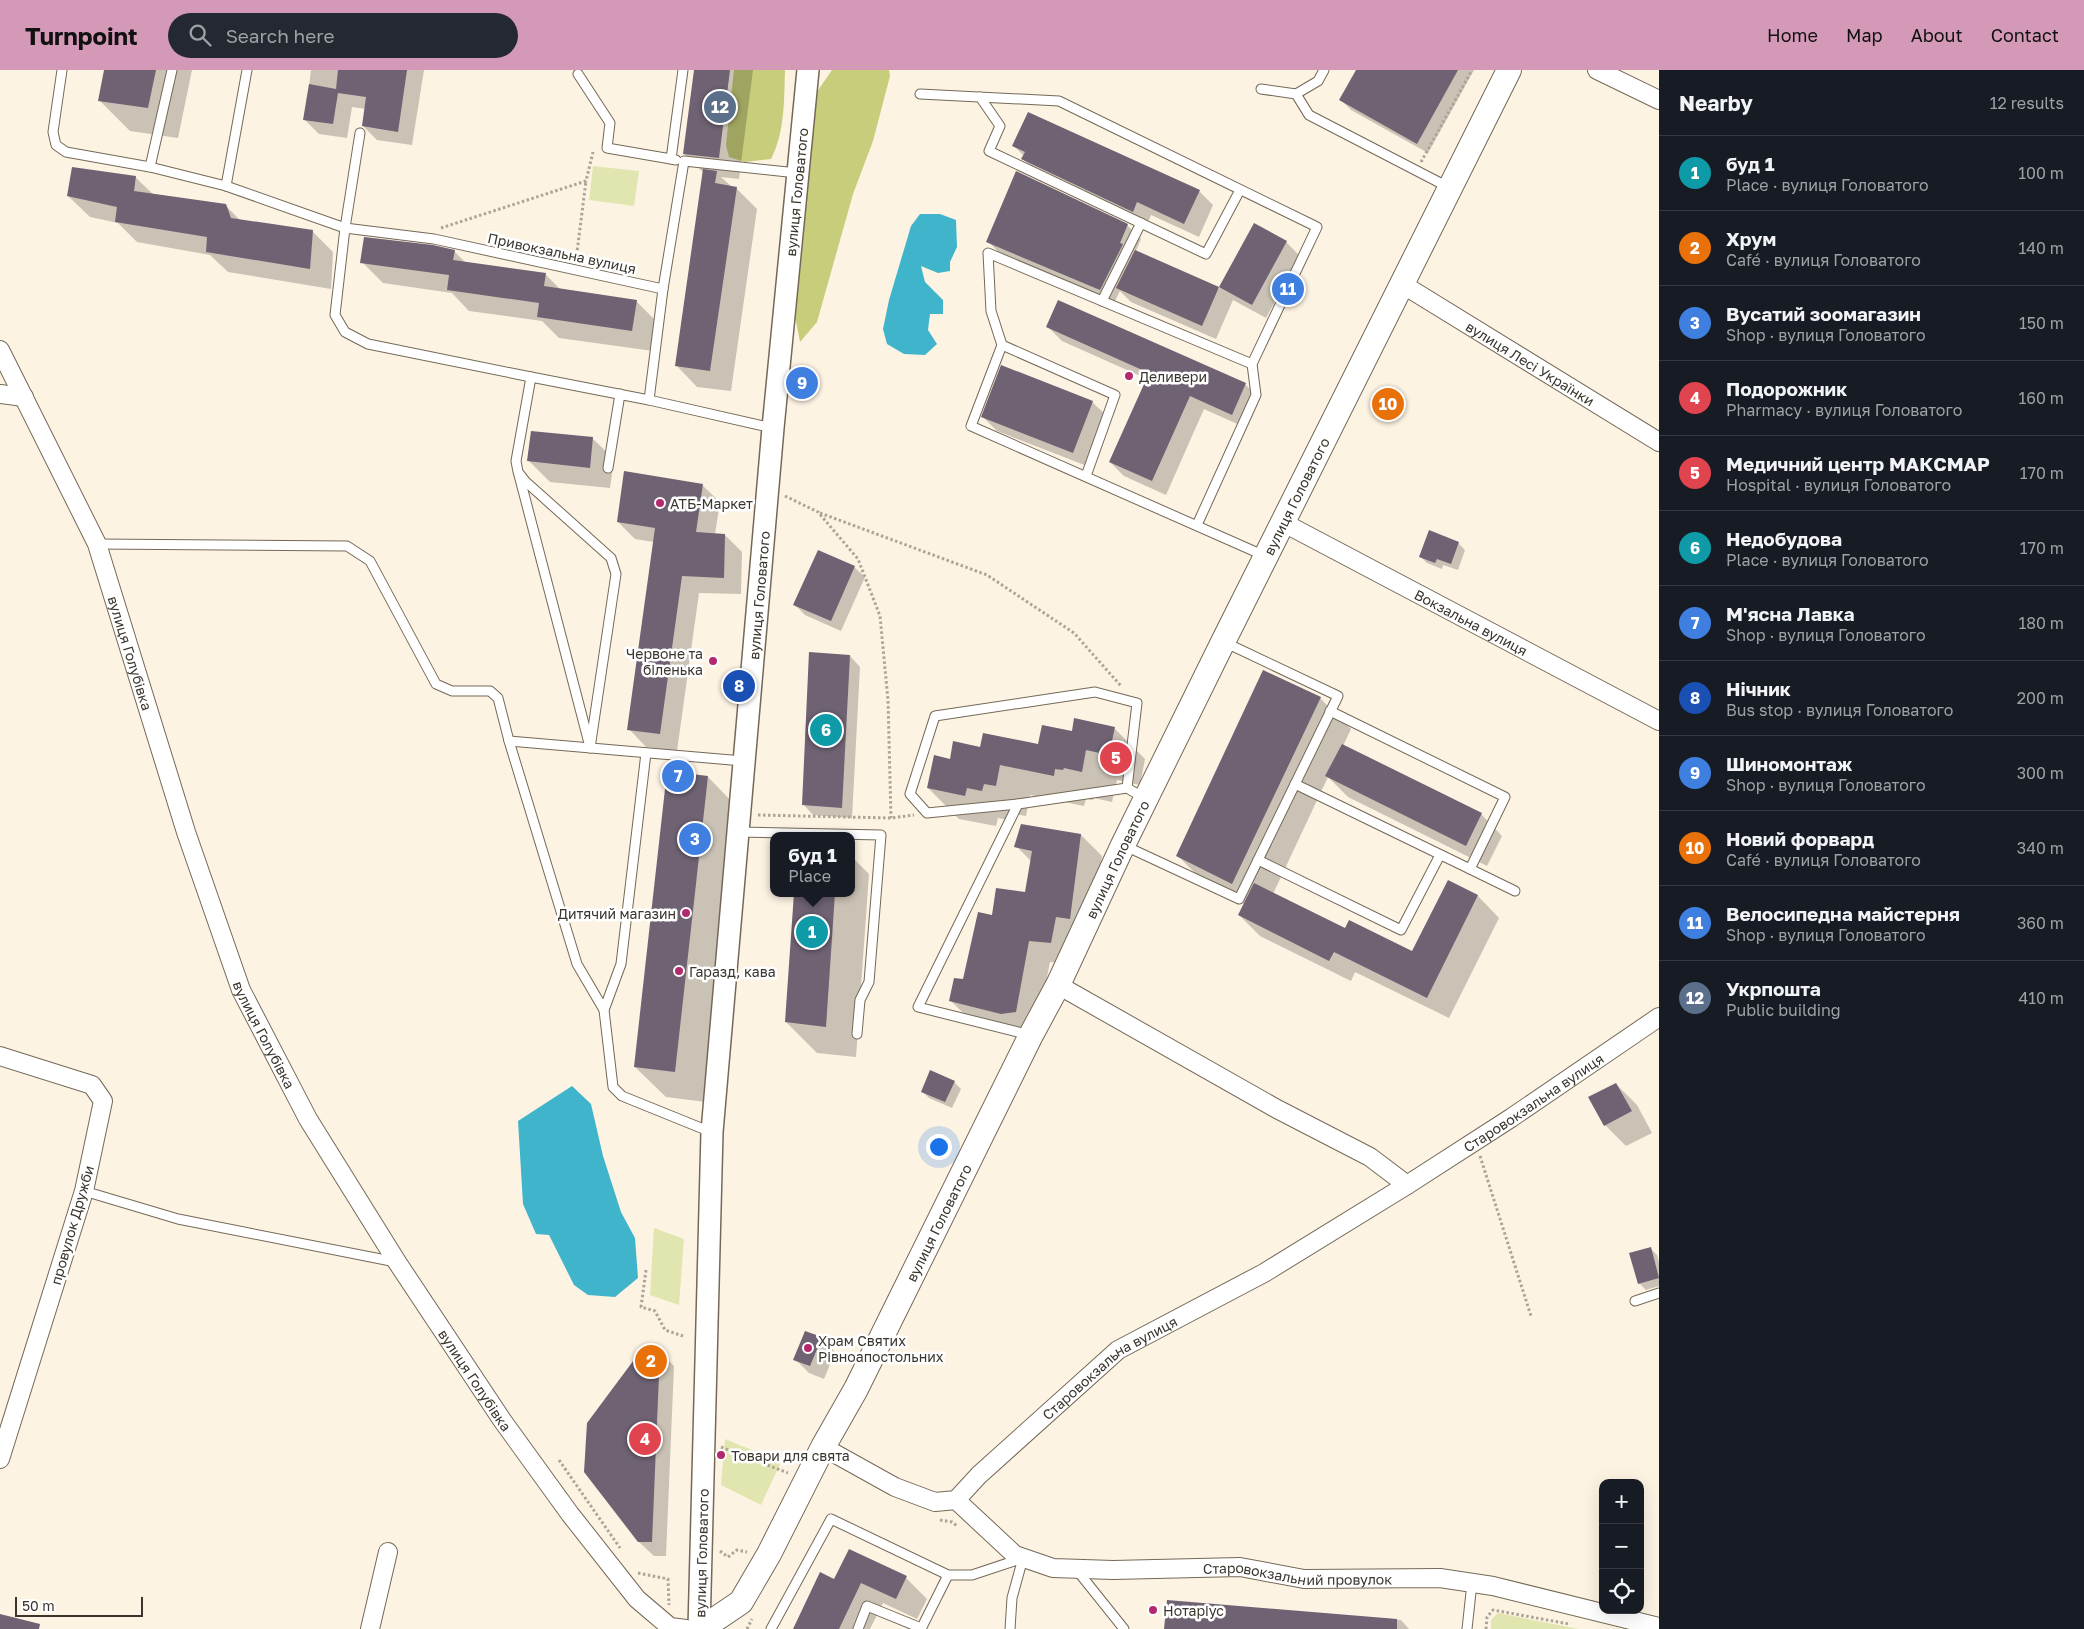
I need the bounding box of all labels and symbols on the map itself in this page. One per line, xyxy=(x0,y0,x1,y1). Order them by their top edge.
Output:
pin: 12 xyxy=(704,88,736,126)
street label: вулиця Головатого xyxy=(781,127,811,257)
street label: Привокзальна вулиця xyxy=(486,229,638,277)
pin: 11 xyxy=(1272,270,1304,308)
street label: вулиця Лесі Українки xyxy=(1463,317,1598,409)
pin: 9 xyxy=(786,364,818,402)
place label: Деливери xyxy=(1139,368,1207,385)
marker: Деливери xyxy=(1123,370,1135,382)
pin: 10 xyxy=(1372,385,1404,423)
street label: вулиця Головатого xyxy=(1260,435,1332,558)
place label: АТБ-Маркет xyxy=(670,495,753,512)
marker: АТБ-Маркет xyxy=(654,497,666,509)
street label: вулиця Головатого xyxy=(744,530,773,660)
street label: Вокзальна вулиця xyxy=(1412,585,1531,659)
street label: вулиця Голубівка xyxy=(105,594,156,712)
place label: Червоне та біленька xyxy=(626,645,703,678)
marker: Червоне та біленька xyxy=(707,655,719,667)
pin: 8 xyxy=(723,667,755,705)
pin: 6 xyxy=(810,711,842,749)
pin: 5 xyxy=(1100,739,1132,777)
pin: 7 xyxy=(662,757,694,795)
street label: вулиця Головатого xyxy=(1082,797,1152,921)
pin: 3 xyxy=(679,820,711,858)
place label: Дитячий магазин xyxy=(558,905,676,922)
marker: Дитячий магазин xyxy=(680,907,692,919)
pin: 1 xyxy=(796,913,828,951)
place label: Гаразд, кава xyxy=(689,963,776,980)
marker: Гаразд, кава xyxy=(673,965,685,977)
street label: вулиця Голубівка xyxy=(230,979,299,1091)
street label: Старовокзальна вулиця xyxy=(1460,1049,1606,1155)
your location xyxy=(926,1134,952,1160)
street label: вулиця Головатого xyxy=(902,1161,974,1284)
street label: провулок Дружби xyxy=(47,1163,97,1287)
street label: Старовокзальна вулиця xyxy=(1038,1312,1180,1423)
street label: вулиця Голубівка xyxy=(435,1326,515,1434)
place label: Храм Святих Рівноапостольних xyxy=(818,1332,944,1365)
pin: 2 xyxy=(635,1342,667,1380)
marker: Храм Святих Рівноапостольних xyxy=(802,1342,814,1354)
pin: 4 xyxy=(629,1420,661,1458)
place label: Товари для свята xyxy=(731,1447,850,1464)
marker: Товари для свята xyxy=(715,1449,727,1461)
street label: вулиця Головатого xyxy=(691,1488,711,1618)
street label: Старовокзальний провулок xyxy=(1203,1558,1392,1588)
scale bar xyxy=(15,1594,142,1617)
place label: Нотаріус xyxy=(1163,1602,1224,1619)
marker: Нотаріус xyxy=(1147,1604,1159,1616)

